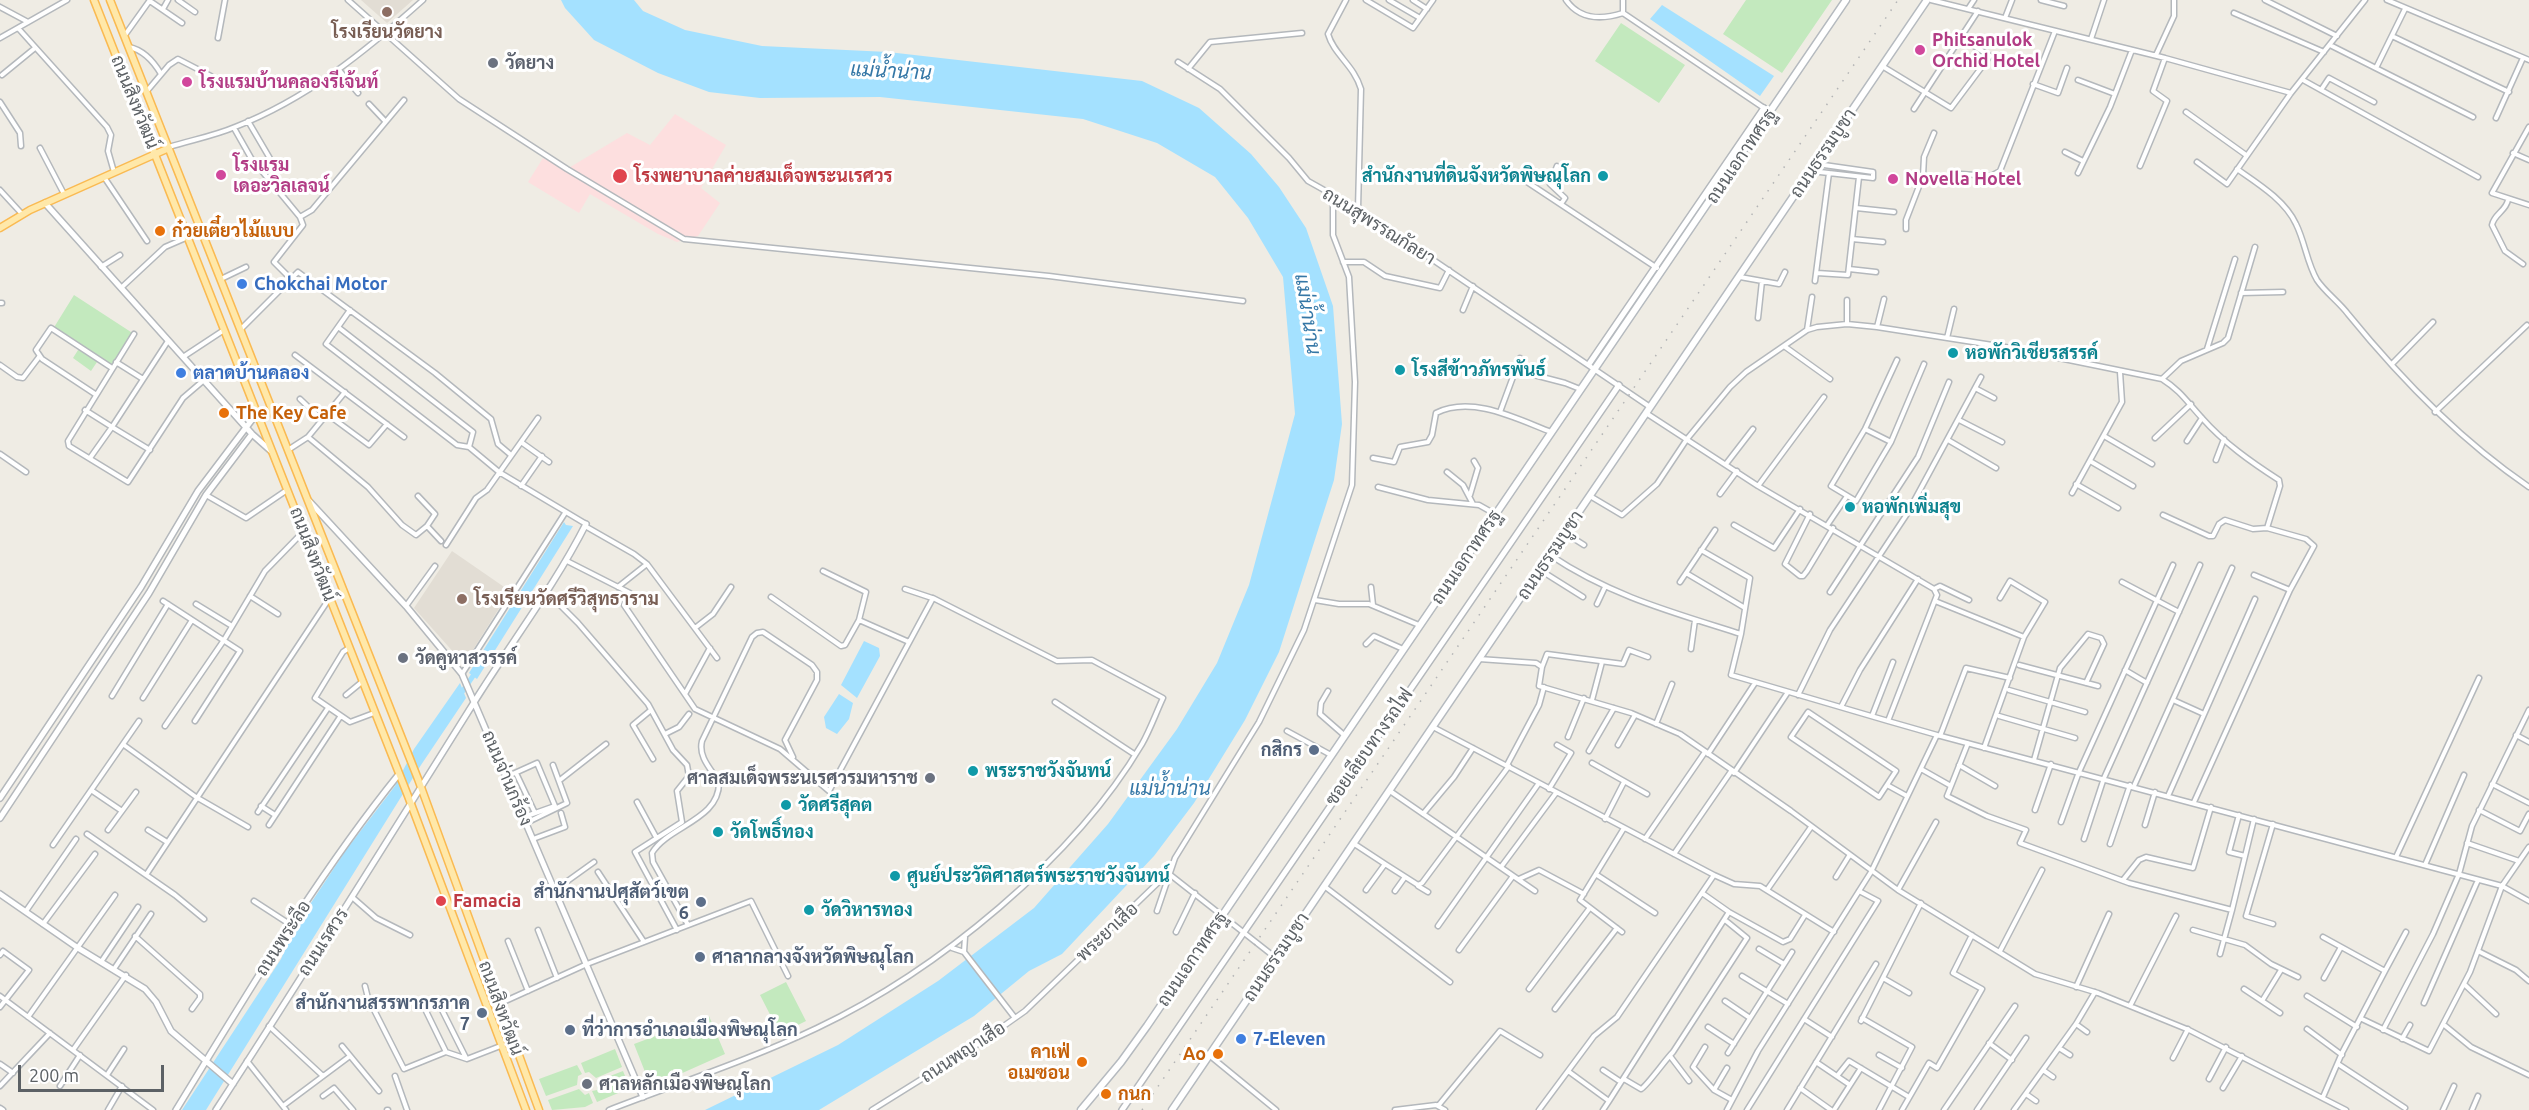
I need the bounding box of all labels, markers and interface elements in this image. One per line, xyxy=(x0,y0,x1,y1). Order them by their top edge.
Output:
marker: โรงเรียนวัดยาง xyxy=(380,5,394,19)
place label: โรงเรียนวัดยาง xyxy=(331,21,443,43)
place label: Phitsanulok Orchid Hotel xyxy=(1932,29,2040,72)
marker: Phitsanulok Orchid Hotel xyxy=(1913,43,1927,57)
street label: ถนนสิงหวัฒน์ xyxy=(106,52,164,152)
place label: วัดยาง xyxy=(505,52,554,74)
marker: วัดยาง xyxy=(486,56,500,70)
water label: แม่น้ำน่าน xyxy=(850,57,932,85)
place label: โรงแรมบ้านคลองรีเจ้นท์ xyxy=(199,71,379,93)
marker: โรงแรมบ้านคลองรีเจ้นท์ xyxy=(180,75,194,89)
street label: ถนนเอกาทศรฐ xyxy=(1701,104,1781,208)
street label: ถนนธรรมบูชา xyxy=(1785,104,1861,202)
place label: โรงแรม เดอะวิลเลจน์ xyxy=(233,154,330,196)
place label: โรงพยาบาลค่ายสมเด็จพระนเรศวร xyxy=(634,165,893,187)
place label: สำนักงานที่ดินจังหวัดพิษณุโลก xyxy=(1362,165,1591,187)
marker: โรงพยาบาลค่ายสมเด็จพระนเรศวร xyxy=(611,167,629,185)
marker: โรงแรม เดอะวิลเลจน์ xyxy=(214,168,228,182)
place label: Novella Hotel xyxy=(1905,168,2021,190)
marker: สำนักงานที่ดินจังหวัดพิษณุโลก xyxy=(1596,169,1610,183)
marker: Novella Hotel xyxy=(1886,172,1900,186)
street label: ถนนสุพรรณกัลยา xyxy=(1319,183,1439,269)
place label: ก๋วยเตี๋ยวไม้แบบ xyxy=(172,220,294,242)
marker: ก๋วยเตี๋ยวไม้แบบ xyxy=(153,224,167,238)
water label: แม่น้ำน่าน xyxy=(1290,272,1326,356)
place label: Chokchai Motor xyxy=(254,273,387,295)
marker: Chokchai Motor xyxy=(235,277,249,291)
place label: หอพักวิเชียรสรรค์ xyxy=(1965,342,2098,364)
marker: หอพักวิเชียรสรรค์ xyxy=(1946,346,1960,360)
place label: โรงสีข้าวภัทรพันธ์ xyxy=(1412,359,1546,381)
place label: ตลาดบ้านคลอง xyxy=(193,362,309,384)
marker: โรงสีข้าวภัทรพันธ์ xyxy=(1393,363,1407,377)
marker: ตลาดบ้านคลอง xyxy=(174,366,188,380)
place label: The Key Cafe xyxy=(236,402,347,424)
marker: The Key Cafe xyxy=(217,406,231,420)
place label: หอพักเพิ่มสุข xyxy=(1862,496,1961,518)
marker: หอพักเพิ่มสุข xyxy=(1843,500,1857,514)
street label: ถนนสิงหวัฒน์ xyxy=(285,504,341,604)
street label: ถนนเอกาทศรฐ xyxy=(1426,505,1506,609)
street label: ถนนธรรมบูชา xyxy=(1512,506,1588,604)
place label: โรงเรียนวัดศรีวิสุทธาราม xyxy=(474,588,659,610)
marker: โรงเรียนวัดศรีวิสุทธาราม xyxy=(455,592,469,606)
place label: วัดคูหาสวรรค์ xyxy=(415,647,517,669)
marker: วัดคูหาสวรรค์ xyxy=(396,651,410,665)
street label: ซอยเลียบทางรถไฟ xyxy=(1321,684,1417,810)
street label: ถนนจ่านกร้อง xyxy=(477,727,537,829)
place label: กสิกร xyxy=(1261,739,1302,761)
marker: กสิกร xyxy=(1307,743,1321,757)
place label: พระราชวังจันทน์ xyxy=(985,760,1111,782)
marker: พระราชวังจันทน์ xyxy=(966,764,980,778)
place label: ศาลสมเด็จพระนเรศวรมหาราช xyxy=(687,767,918,789)
marker: ศาลสมเด็จพระนเรศวรมหาราช xyxy=(923,771,937,785)
water label: แม่น้ำน่าน xyxy=(1129,776,1211,800)
place label: วัดศรีสุคต xyxy=(798,794,872,816)
marker: วัดศรีสุคต xyxy=(779,798,793,812)
place label: วัดโพธิ์ทอง xyxy=(730,821,814,843)
marker: วัดโพธิ์ทอง xyxy=(711,825,725,839)
place label: ศูนย์ประวัติศาสตร์พระราชวังจันทน์ xyxy=(907,865,1170,887)
marker: ศูนย์ประวัติศาสตร์พระราชวังจันทน์ xyxy=(888,869,902,883)
place label: สำนักงานปศุสัตว์เขต 6 xyxy=(533,881,689,924)
place label: Famacia xyxy=(453,890,521,912)
marker: Famacia xyxy=(434,894,448,908)
marker: สำนักงานปศุสัตว์เขต 6 xyxy=(694,895,708,909)
street label: ถนนพระลือ xyxy=(251,896,315,980)
street label: พระยาเสือ xyxy=(1072,898,1142,966)
place label: วัดวิหารทอง xyxy=(821,899,913,921)
marker: วัดวิหารทอง xyxy=(802,903,816,917)
street label: ถนนเรศวร xyxy=(293,904,353,980)
street label: ถนนเอกาทศรฐ xyxy=(1152,907,1232,1011)
street label: ถนนธรรมบูชา xyxy=(1238,908,1314,1006)
place label: ศาลากลางจังหวัดพิษณุโลก xyxy=(712,946,914,968)
marker: ศาลากลางจังหวัดพิษณุโลก xyxy=(693,950,707,964)
street label: ถนนสิงหวัฒน์ xyxy=(474,958,528,1058)
place label: สำนักงานสรรพากรภาค 7 xyxy=(295,992,470,1034)
marker: สำนักงานสรรพากรภาค 7 xyxy=(475,1006,489,1020)
street label: ถนนพญาเสือ xyxy=(917,1017,1009,1087)
place label: ที่ว่าการอำเภอเมืองพิษณุโลก xyxy=(582,1019,798,1041)
marker: ที่ว่าการอำเภอเมืองพิษณุโลก xyxy=(563,1023,577,1037)
place label: 7-Eleven xyxy=(1253,1028,1326,1050)
marker: 7-Eleven xyxy=(1234,1032,1248,1046)
place label: คาเฟ่ อเมซอน xyxy=(1007,1041,1070,1084)
place label: Ao xyxy=(1183,1043,1206,1065)
marker: Ao xyxy=(1211,1047,1225,1061)
scale bar xyxy=(21,1053,166,1091)
marker: คาเฟ่ อเมซอน xyxy=(1075,1055,1089,1069)
text: 200 m xyxy=(29,1065,79,1085)
place label: ศาลหลักเมืองพิษณุโลก xyxy=(599,1073,771,1095)
marker: ศาลหลักเมืองพิษณุโลก xyxy=(580,1077,594,1091)
place label: กนก xyxy=(1118,1083,1151,1105)
marker: กนก xyxy=(1099,1087,1113,1101)

